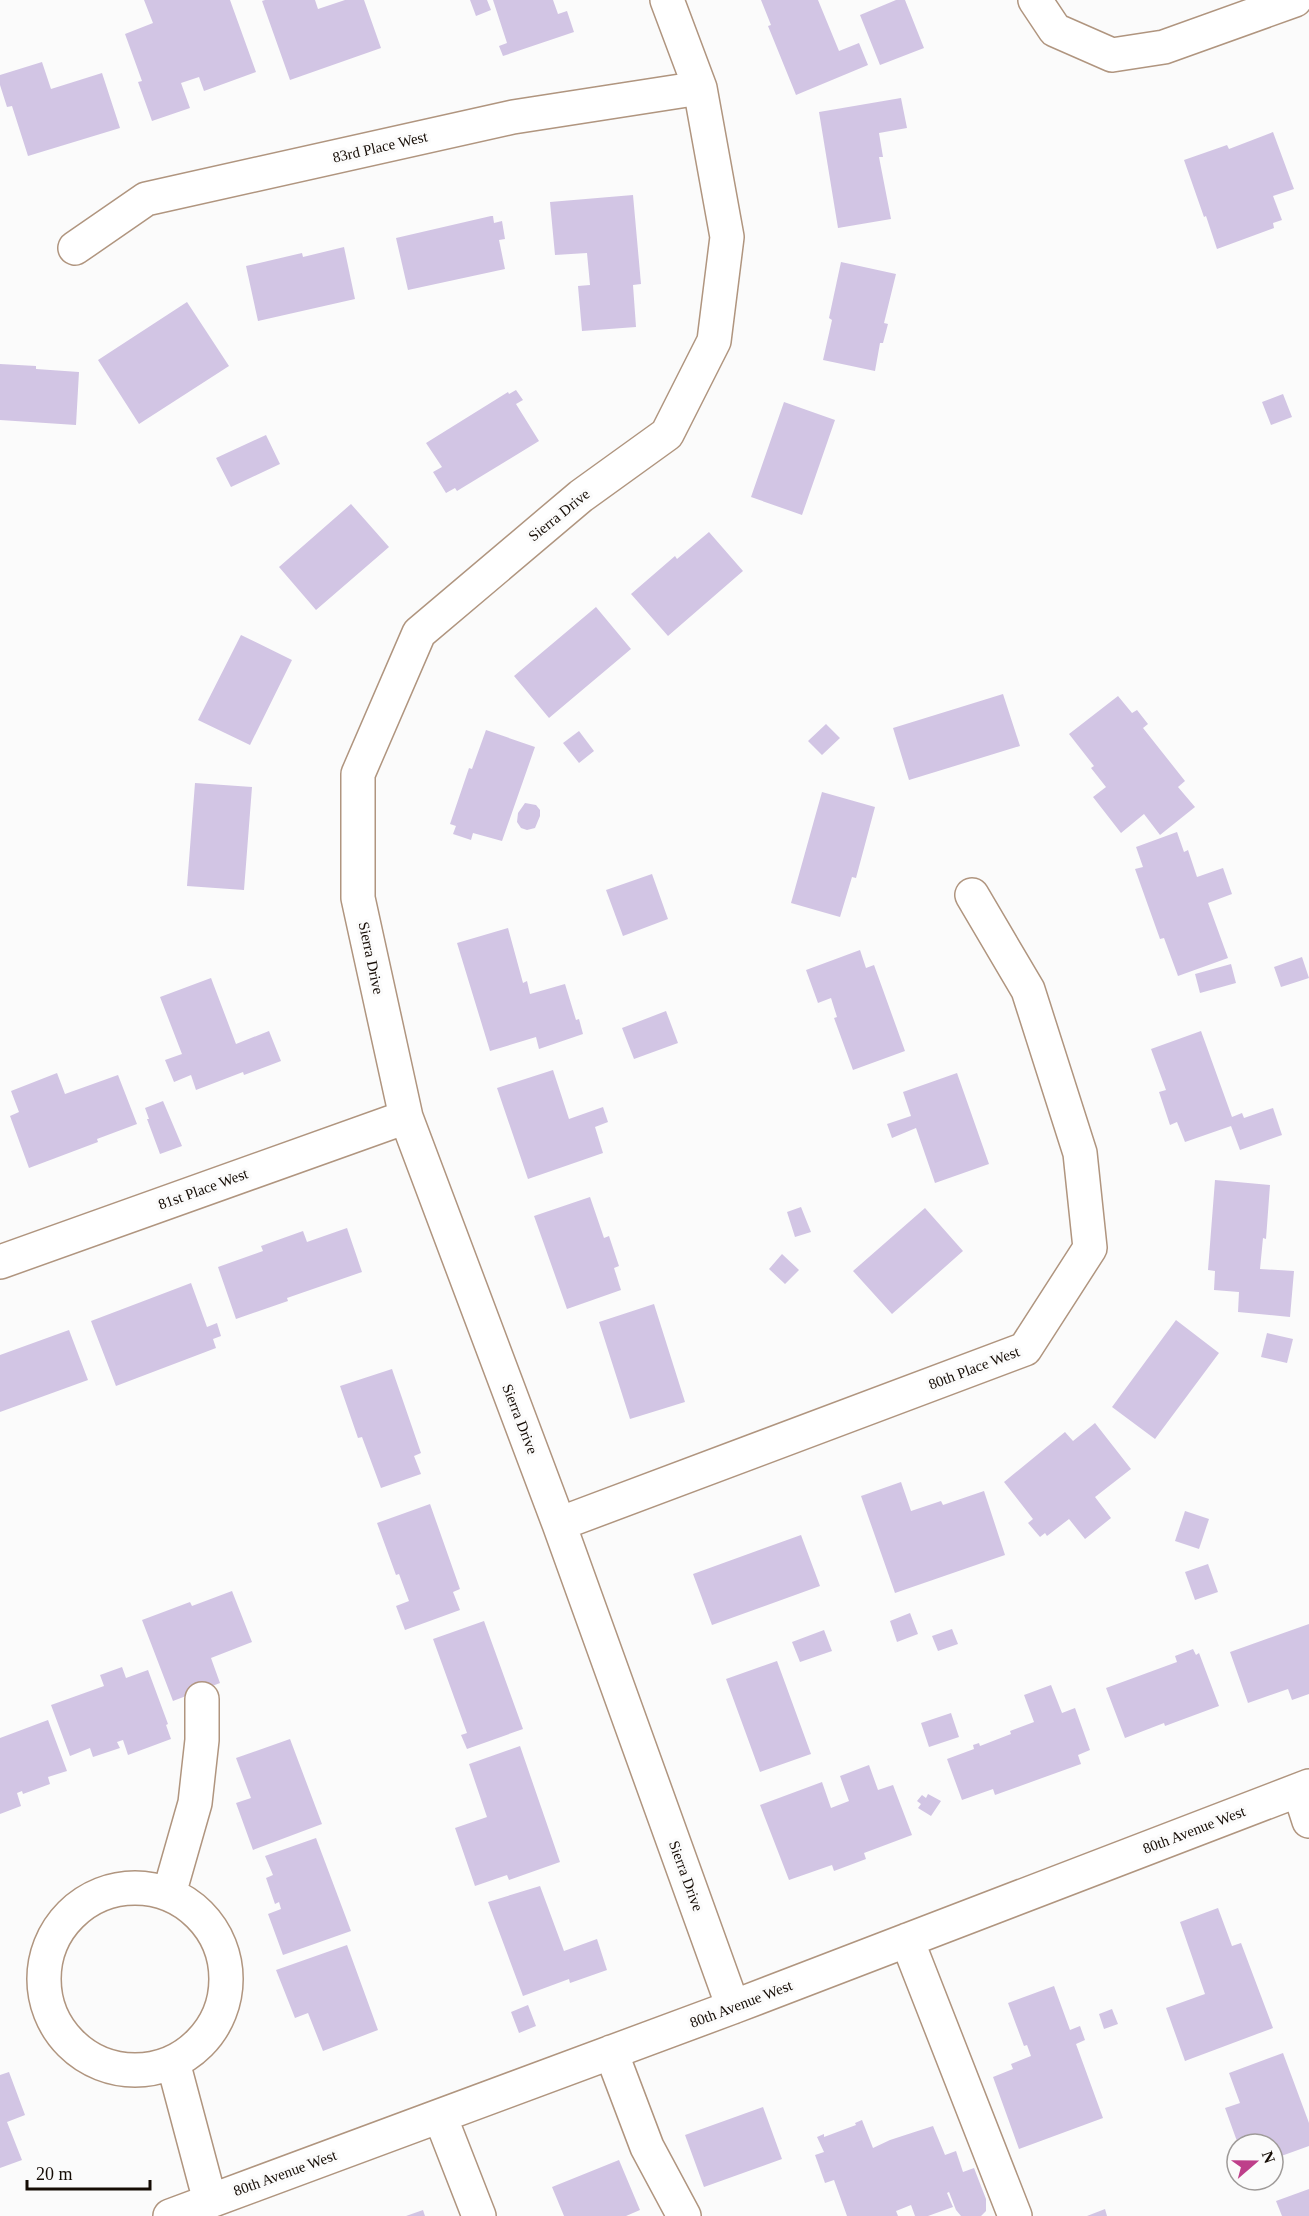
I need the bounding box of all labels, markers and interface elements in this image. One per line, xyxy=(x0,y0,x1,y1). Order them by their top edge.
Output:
street label: 83rd Place West xyxy=(331,128,430,166)
street label: Sierra Drive xyxy=(525,485,593,544)
street label: Sierra Drive xyxy=(356,920,387,996)
street label: 81st Place West xyxy=(156,1165,251,1213)
street label: 80th Place West xyxy=(926,1343,1022,1393)
street label: Sierra Drive xyxy=(499,1382,541,1457)
street label: 80th Avenue West xyxy=(1141,1803,1248,1857)
street label: Sierra Drive xyxy=(666,1839,706,1914)
street label: 80th Avenue West xyxy=(688,1977,795,2031)
north arrow xyxy=(1225,2132,1285,2192)
street label: 80th Avenue West xyxy=(231,2147,339,2199)
text: N xyxy=(1259,2149,1279,2166)
scale bar xyxy=(27,2153,150,2191)
text: 20 m xyxy=(36,2164,73,2184)

